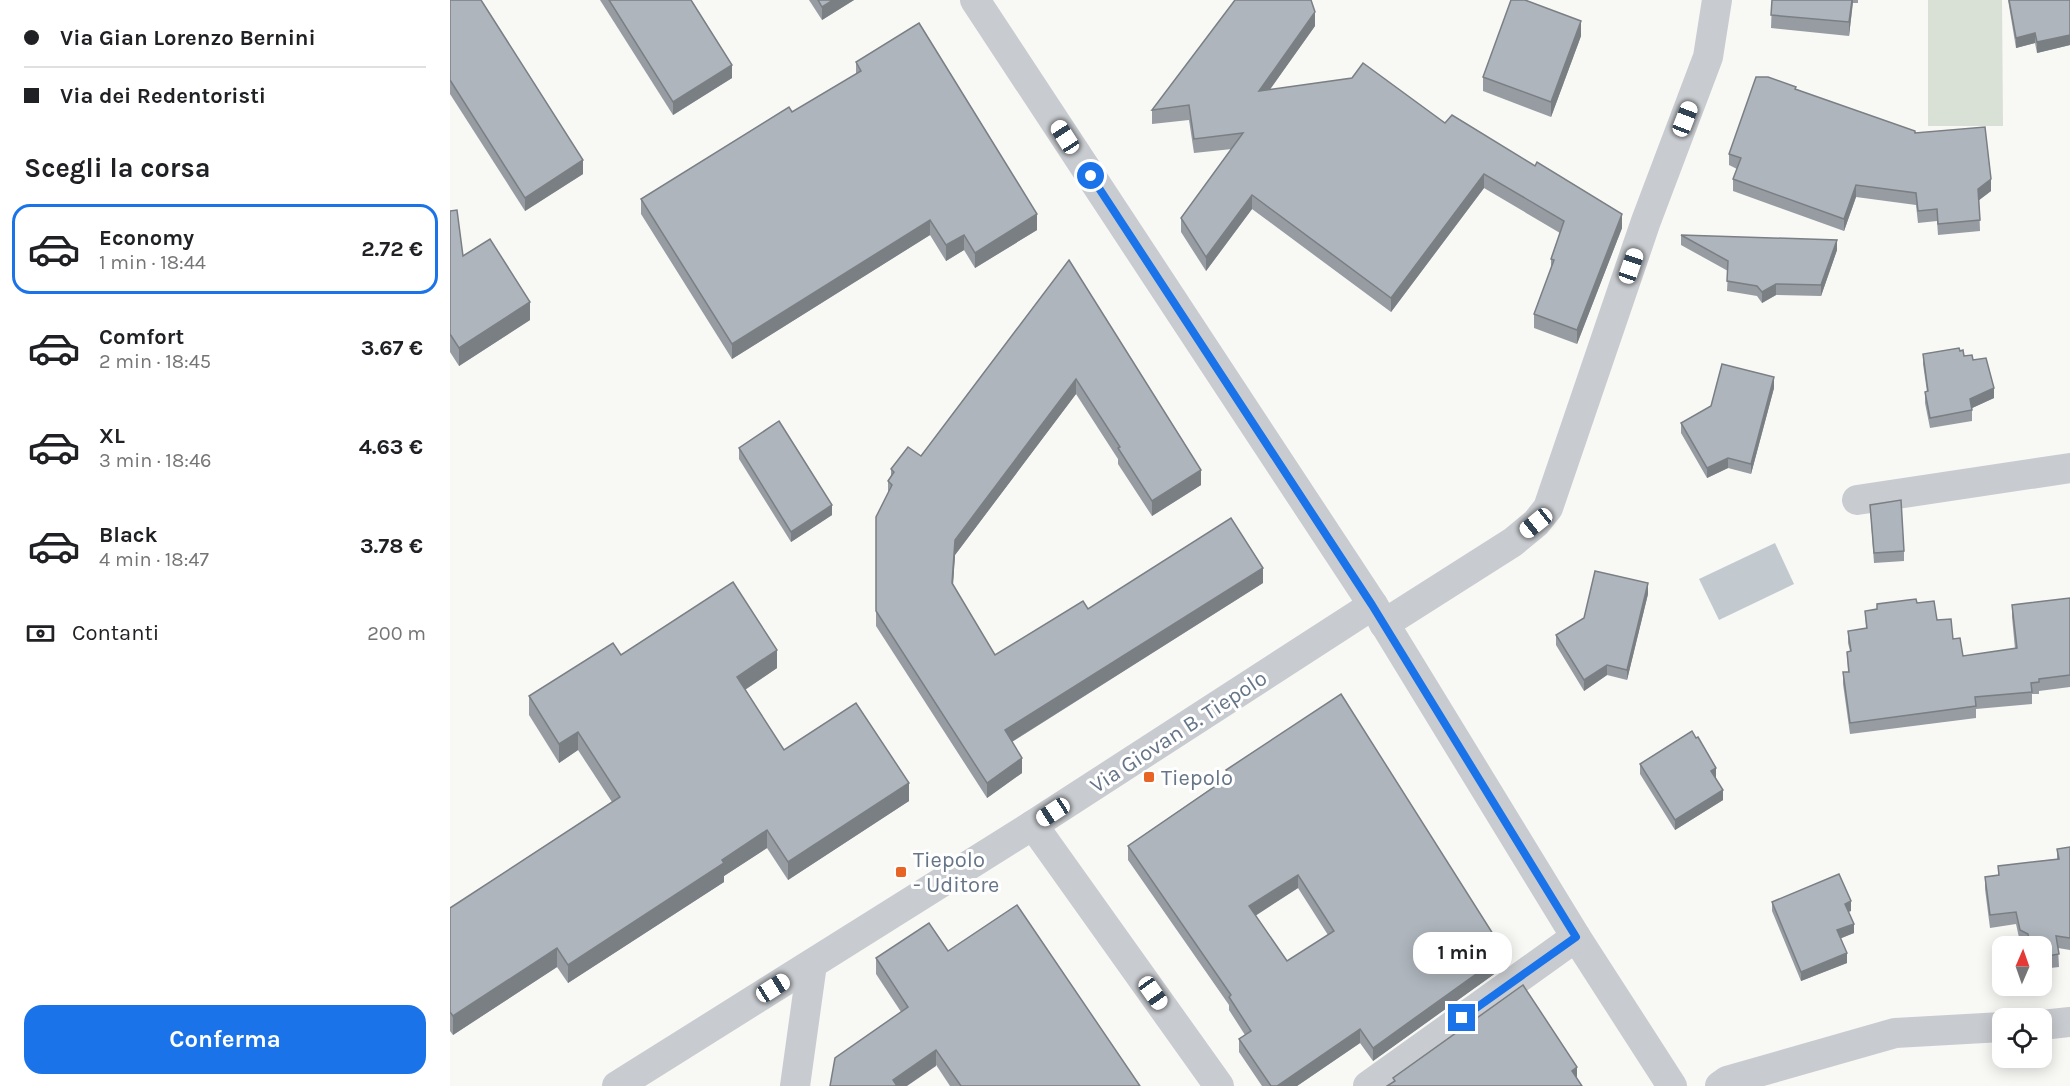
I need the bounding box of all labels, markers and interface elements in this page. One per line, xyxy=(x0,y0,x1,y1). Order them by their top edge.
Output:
text: Via Gian Lorenzo Bernini xyxy=(60,25,316,51)
text: Via dei Redentoristi xyxy=(60,83,266,109)
car xyxy=(1670,99,1700,139)
car xyxy=(1048,117,1082,157)
text: Scegli la corsa xyxy=(24,152,211,184)
route start xyxy=(1077,162,1104,189)
icon: car xyxy=(27,222,81,276)
text: Economy xyxy=(99,225,194,251)
text: 2.72 € xyxy=(361,236,423,262)
car xyxy=(1617,246,1645,286)
text: 1 min · 18:44 xyxy=(99,251,206,274)
icon: car xyxy=(27,321,81,375)
text: Comfort xyxy=(99,324,184,350)
text: 3.67 € xyxy=(361,335,423,361)
text: 2 min · 18:45 xyxy=(99,350,211,373)
icon: car xyxy=(27,420,81,474)
text: XL xyxy=(99,423,125,449)
text: 4.63 € xyxy=(359,434,423,460)
text: 3 min · 18:46 xyxy=(99,449,212,472)
car xyxy=(1516,505,1556,541)
icon: car xyxy=(27,519,81,573)
text: Black xyxy=(99,522,158,548)
text: 3.78 € xyxy=(360,533,423,559)
text: 4 min · 18:47 xyxy=(99,548,209,571)
icon: cash xyxy=(24,617,57,650)
text: Contanti xyxy=(72,620,159,646)
text: 200 m xyxy=(367,622,426,645)
street label: Via Giovan B. Tiepolo xyxy=(1085,664,1271,798)
place label: Tiepolo xyxy=(1161,764,1233,790)
marker: Tiepolo xyxy=(1142,770,1156,784)
car xyxy=(1033,795,1073,829)
place label: Tiepolo - Uditore xyxy=(913,847,999,898)
marker: Tiepolo - Uditore xyxy=(894,865,908,879)
callout: 1 min xyxy=(1412,931,1512,973)
north arrow xyxy=(1992,936,2052,996)
map controls xyxy=(1992,936,2052,1068)
text: 1 min xyxy=(1437,941,1488,964)
car xyxy=(753,971,793,1005)
car xyxy=(1135,973,1171,1013)
route end xyxy=(1448,1004,1475,1031)
button: Conferma xyxy=(24,1005,426,1074)
button: locate xyxy=(1992,1008,2052,1068)

